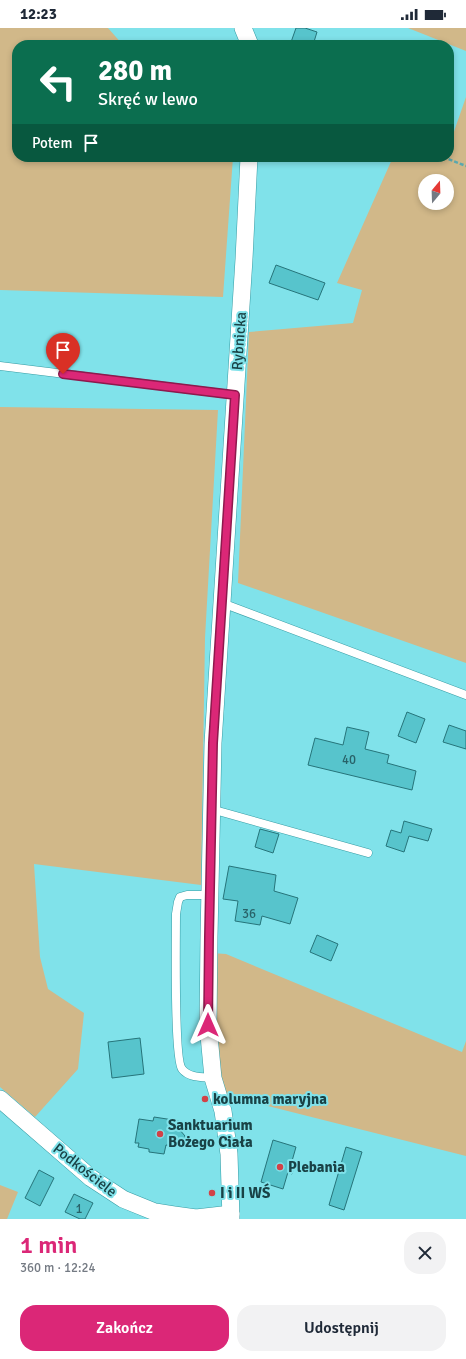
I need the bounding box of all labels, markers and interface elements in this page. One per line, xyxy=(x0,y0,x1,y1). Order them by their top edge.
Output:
text: 12:23 xyxy=(20,5,57,23)
text: 280 m xyxy=(98,54,172,88)
icon: left xyxy=(32,56,84,108)
text: Skręć w lewo xyxy=(98,88,198,110)
icon: arrive xyxy=(80,132,102,154)
text: Potem xyxy=(32,134,72,152)
north arrow xyxy=(418,174,454,210)
map controls xyxy=(418,174,454,210)
street label: Rybnicka xyxy=(228,311,250,371)
pin xyxy=(46,333,80,374)
icon: arrive xyxy=(52,339,74,361)
house number: 40 xyxy=(342,752,356,768)
house number: 36 xyxy=(242,906,256,922)
position arrow xyxy=(187,1004,229,1046)
place label: kolumna maryjna xyxy=(213,1090,327,1108)
marker: kolumna maryjna xyxy=(200,1094,210,1104)
place label: Sanktuarium Bożego Ciała xyxy=(168,1116,253,1151)
marker: Sanktuarium Bożego Ciała xyxy=(155,1129,165,1139)
street label: Podkościele xyxy=(50,1140,120,1200)
place label: Plebania xyxy=(288,1158,345,1176)
marker: Plebania xyxy=(275,1162,285,1172)
place label: I i II WŚ xyxy=(220,1183,270,1202)
marker: I i II WŚ xyxy=(207,1188,217,1198)
house number: 1 xyxy=(75,1201,83,1217)
text: 1 min xyxy=(20,1230,77,1260)
button: close xyxy=(404,1232,446,1274)
text: 360 m · 12:24 xyxy=(20,1260,96,1276)
button: Zakończ xyxy=(20,1305,229,1351)
button: Udostępnij xyxy=(237,1305,446,1351)

